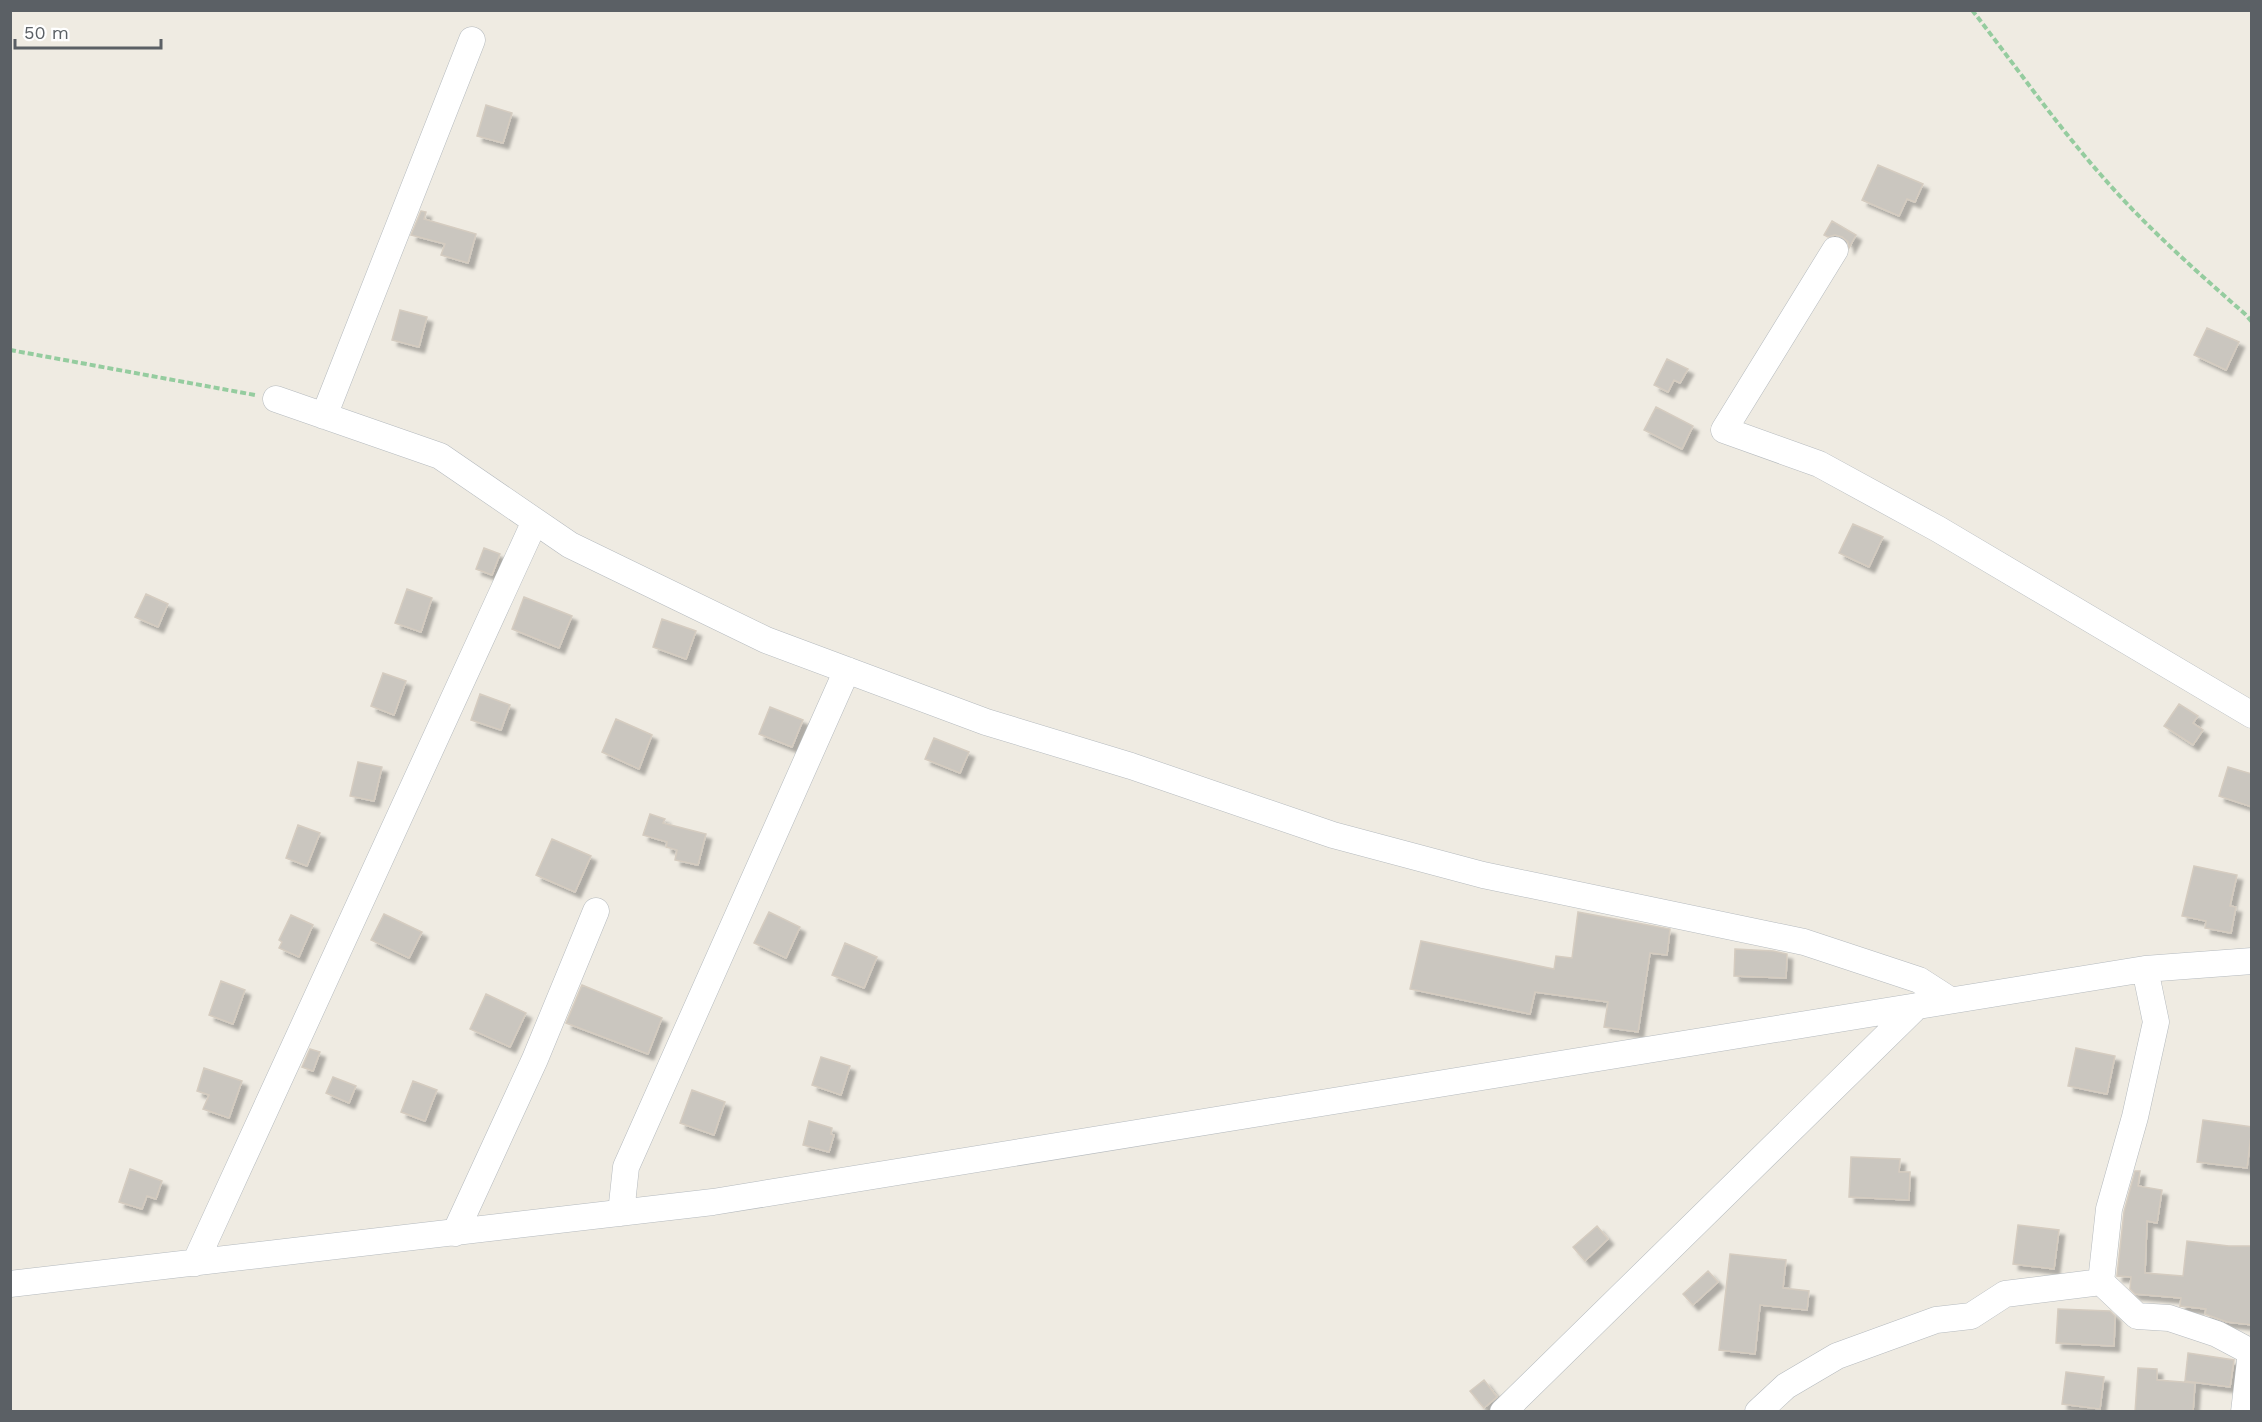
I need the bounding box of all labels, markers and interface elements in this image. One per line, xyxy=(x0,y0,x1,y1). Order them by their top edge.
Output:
scale bar xyxy=(15,12,160,50)
text: 50 m xyxy=(24,22,69,43)

